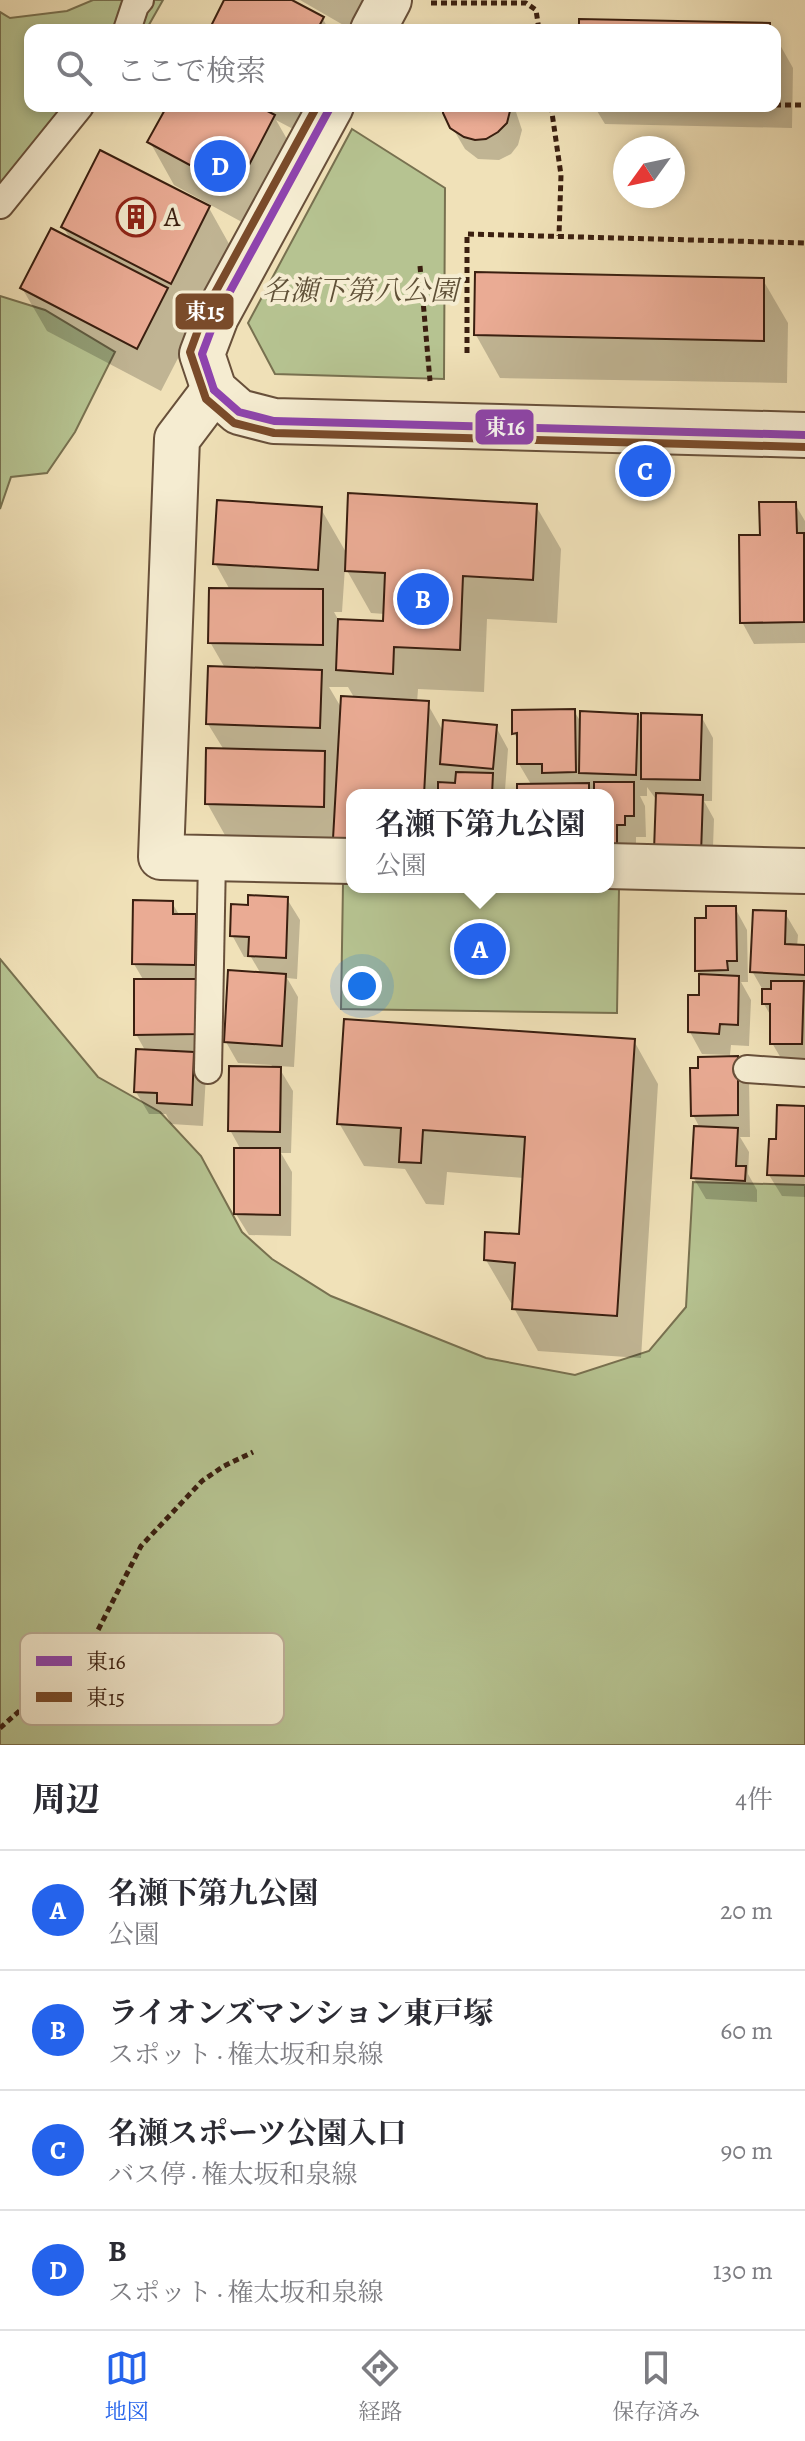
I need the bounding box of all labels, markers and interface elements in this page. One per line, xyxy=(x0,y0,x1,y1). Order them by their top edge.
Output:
search box xyxy=(24,24,781,112)
icon: search xyxy=(52,46,96,90)
text: ここで検索 xyxy=(116,51,266,91)
pin: D xyxy=(194,136,246,196)
north arrow xyxy=(613,136,685,208)
building icon: A xyxy=(115,196,157,238)
place label: A xyxy=(163,198,181,236)
park label: 名瀬下第八公園 xyxy=(262,272,462,310)
line badge: 東15 xyxy=(174,292,235,331)
text: 東15 xyxy=(185,297,225,327)
line badge: 東16 xyxy=(474,408,535,446)
text: 東16 xyxy=(485,413,525,443)
pin: C xyxy=(619,441,671,501)
pin: B xyxy=(397,569,449,629)
popup xyxy=(346,789,614,893)
text: 名瀬下第九公園 xyxy=(375,804,585,844)
text: 公園 xyxy=(375,848,427,883)
pin: A xyxy=(454,919,506,979)
your location xyxy=(342,966,382,1006)
legend xyxy=(20,1633,284,1725)
text: 東16 xyxy=(86,1647,126,1677)
text: 東15 xyxy=(86,1683,125,1713)
text: 周辺 xyxy=(32,1776,100,1823)
text: 4件 xyxy=(735,1782,773,1817)
text: 名瀬下第九公園 xyxy=(108,1873,318,1913)
text: A xyxy=(50,1893,66,1928)
text: 20 m xyxy=(720,1893,773,1928)
text: 公園 xyxy=(108,1917,160,1952)
text: ライオンズマンション東戸塚 xyxy=(108,1993,493,2033)
text: B xyxy=(50,2013,66,2048)
text: 60 m xyxy=(720,2013,773,2048)
text: スポット · 権太坂和泉線 xyxy=(108,2037,383,2072)
text: 名瀬スポーツ公園入口 xyxy=(108,2113,407,2153)
text: C xyxy=(50,2133,66,2168)
text: 90 m xyxy=(721,2133,773,2168)
text: バス停 · 権太坂和泉線 xyxy=(108,2157,357,2192)
text: B xyxy=(108,2231,127,2271)
text: D xyxy=(49,2253,67,2288)
text: 130 m xyxy=(713,2253,773,2288)
text: スポット · 権太坂和泉線 xyxy=(108,2275,383,2310)
tab: 地図 xyxy=(105,2346,149,2427)
tab: 経路 xyxy=(358,2346,402,2427)
tab: 保存済み xyxy=(612,2346,700,2427)

